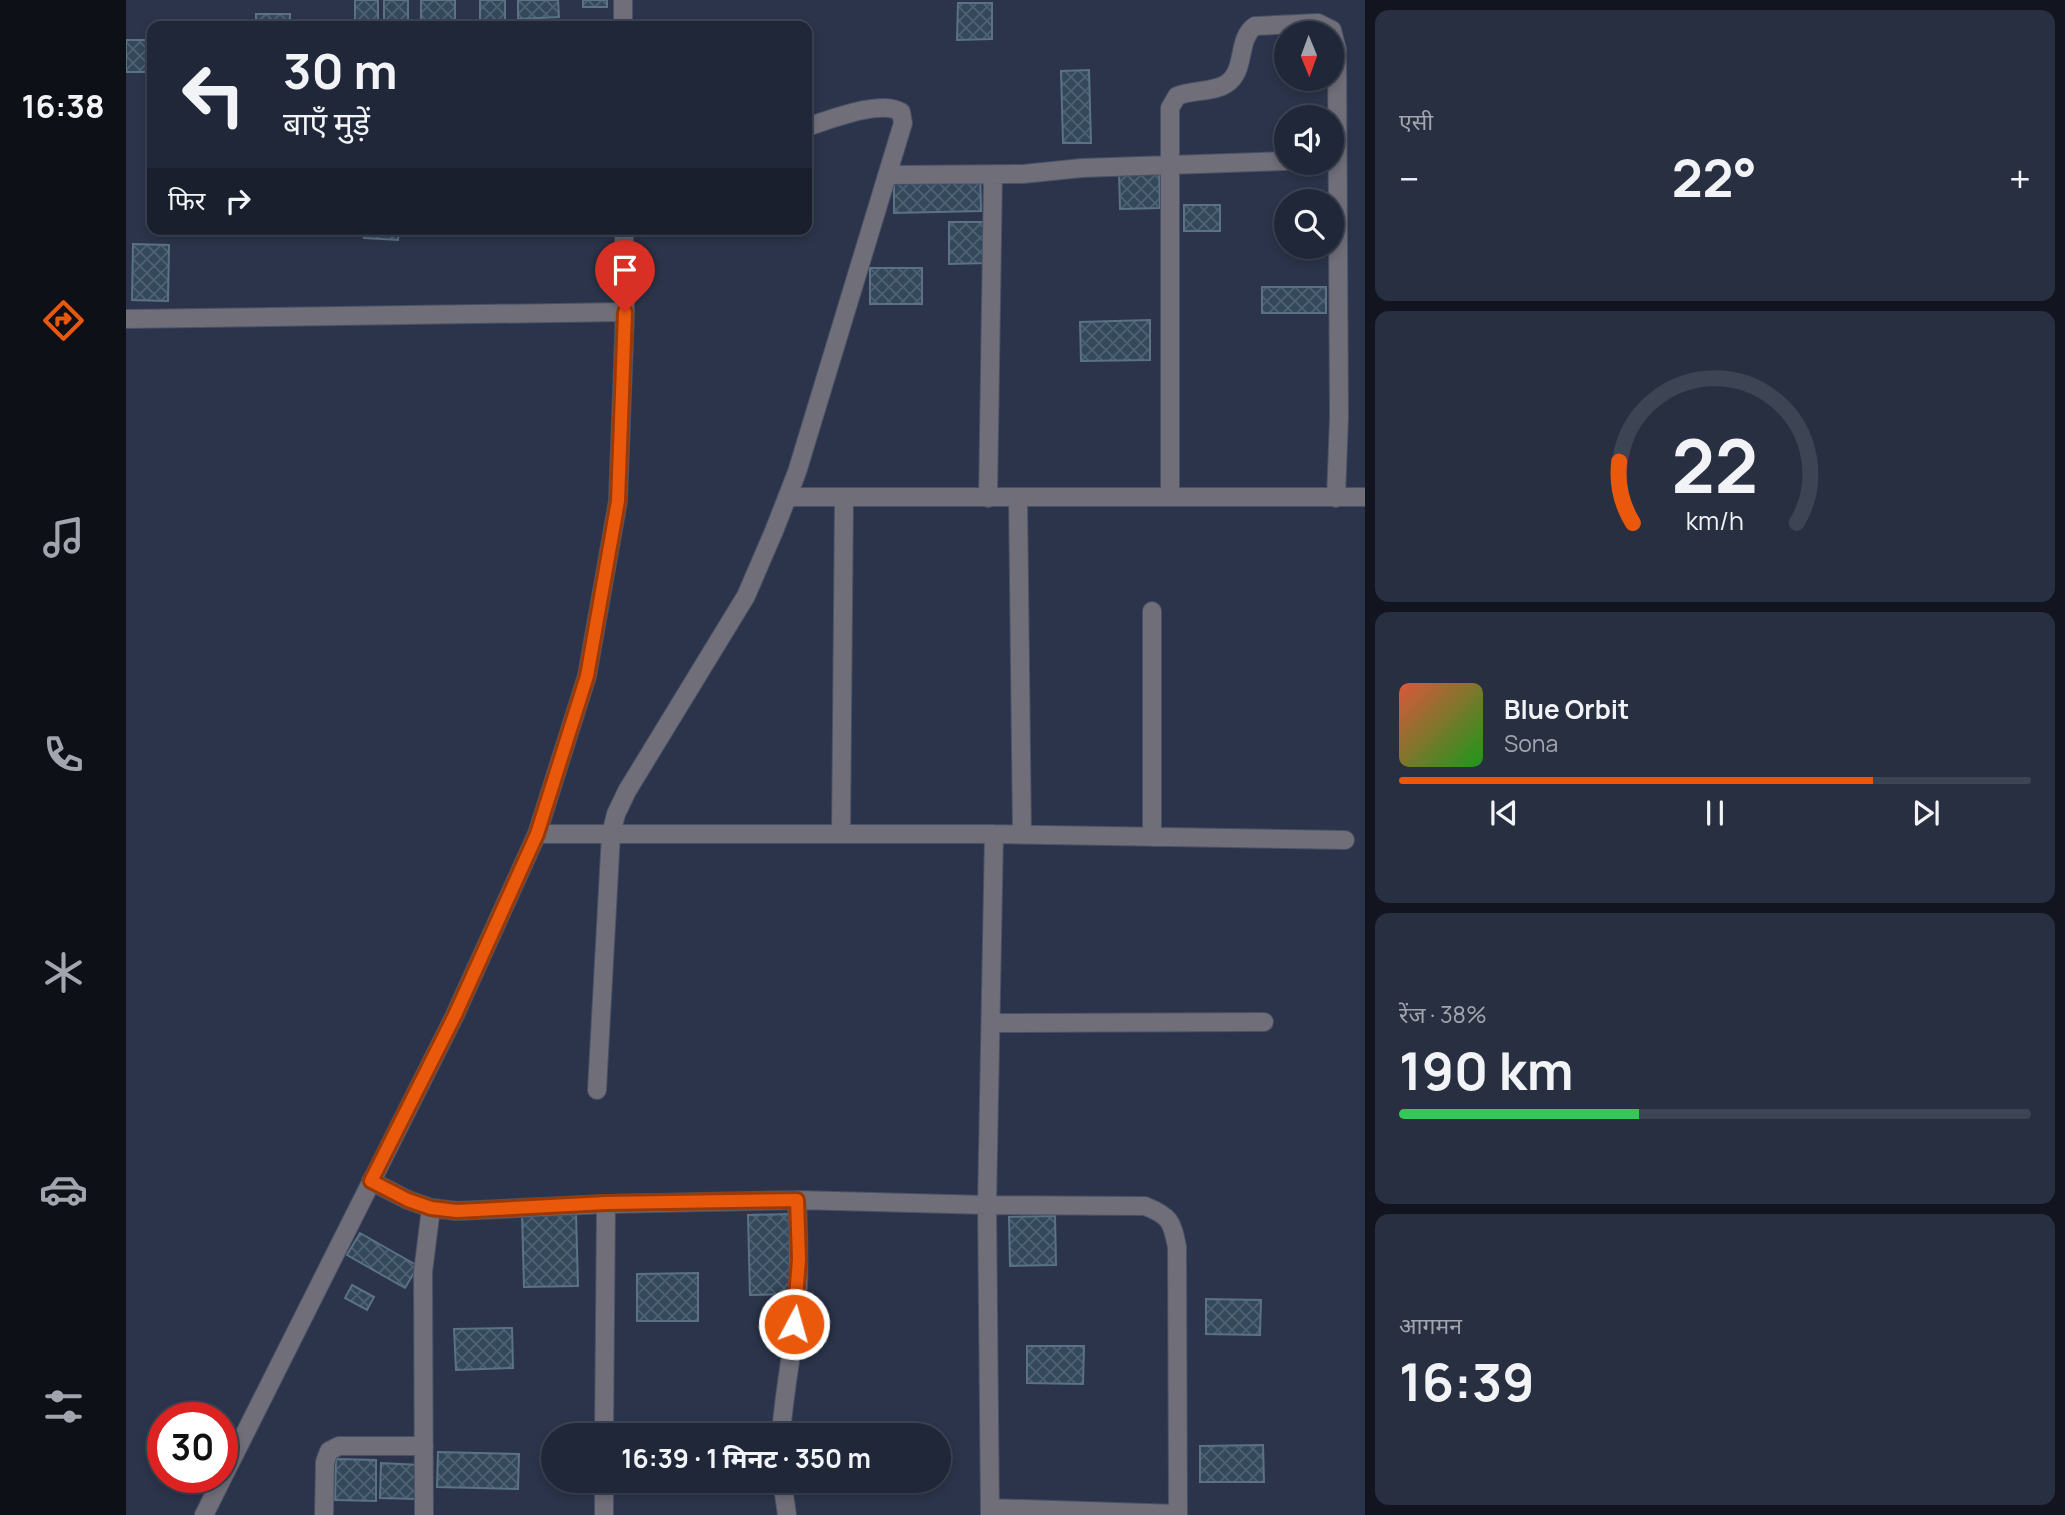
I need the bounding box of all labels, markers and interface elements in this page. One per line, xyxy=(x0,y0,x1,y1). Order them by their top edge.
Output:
north arrow xyxy=(1274,21,1344,91)
map controls xyxy=(1274,21,1344,259)
text: 30 m xyxy=(283,37,398,104)
icon: left xyxy=(168,49,259,140)
text: 16:38 xyxy=(21,84,105,128)
text: बाएँ मुड़ें xyxy=(283,101,370,145)
button: sound xyxy=(1274,105,1344,175)
text: एसी xyxy=(1399,105,1433,137)
text: 22° xyxy=(1672,142,1757,213)
text: − xyxy=(1399,152,1420,204)
text: + xyxy=(2009,152,2031,204)
text: फिर xyxy=(168,182,205,218)
icon: right xyxy=(219,182,257,220)
button: search xyxy=(1274,189,1344,259)
pin xyxy=(595,240,655,312)
icon: arrive xyxy=(606,251,644,289)
icon: directions xyxy=(39,296,88,345)
text: 22 xyxy=(1672,415,1758,515)
text: km/h xyxy=(1686,502,1744,537)
icon: music xyxy=(39,513,88,562)
text: Blue Orbit xyxy=(1504,691,1629,727)
text: Sona xyxy=(1504,727,1558,759)
icon: phone xyxy=(39,730,88,779)
icon: previous xyxy=(1485,794,1523,832)
icon: pause xyxy=(1696,794,1734,832)
icon: next xyxy=(1907,794,1945,832)
icon: climate xyxy=(39,948,88,997)
text: रेंज · 38% xyxy=(1399,998,1487,1030)
text: 190 km xyxy=(1399,1035,1573,1106)
icon: car xyxy=(39,1165,88,1214)
position arrow xyxy=(757,1287,831,1361)
text: आगमन xyxy=(1399,1309,1462,1341)
text: 16:39 xyxy=(1399,1346,1534,1417)
icon: filters xyxy=(39,1382,88,1431)
speed limit sign: 30 xyxy=(147,1402,238,1493)
text: 16:39 · 1 मिनट · 350 m xyxy=(621,1440,871,1476)

